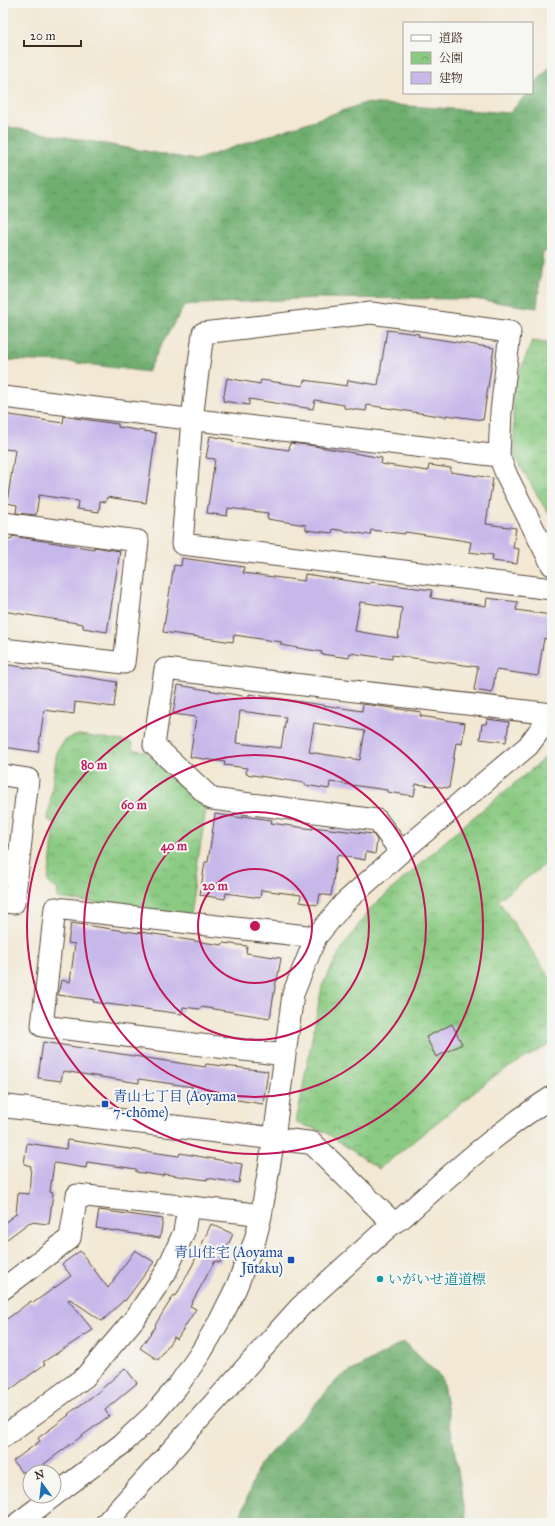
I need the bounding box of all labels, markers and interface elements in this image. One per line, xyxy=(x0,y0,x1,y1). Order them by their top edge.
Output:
scale bar xyxy=(24,22,81,48)
legend xyxy=(403,22,533,94)
text: 20 m xyxy=(30,29,56,43)
text: 道路 xyxy=(439,31,463,45)
text: 公園 xyxy=(439,51,463,65)
text: 建物 xyxy=(439,71,463,85)
text: 80 m xyxy=(81,758,108,772)
text: 60 m xyxy=(121,798,148,812)
text: 40 m xyxy=(161,839,188,854)
text: 20 m xyxy=(202,879,229,893)
centre of rings xyxy=(248,919,262,933)
place label: 青山七丁目 (Aoyama 7-chōme) xyxy=(113,1088,236,1122)
marker: 青山七丁目 (Aoyama 7-chōme) xyxy=(100,1099,110,1109)
place label: 青山住宅 (Aoyama Jūtaku) xyxy=(174,1244,283,1278)
marker: 青山住宅 (Aoyama Jūtaku) xyxy=(286,1255,296,1265)
place label: いがいせ道道標 xyxy=(388,1271,486,1288)
marker: いがいせ道道標 xyxy=(375,1274,385,1284)
north arrow xyxy=(22,1464,62,1504)
text: N xyxy=(33,1467,46,1482)

